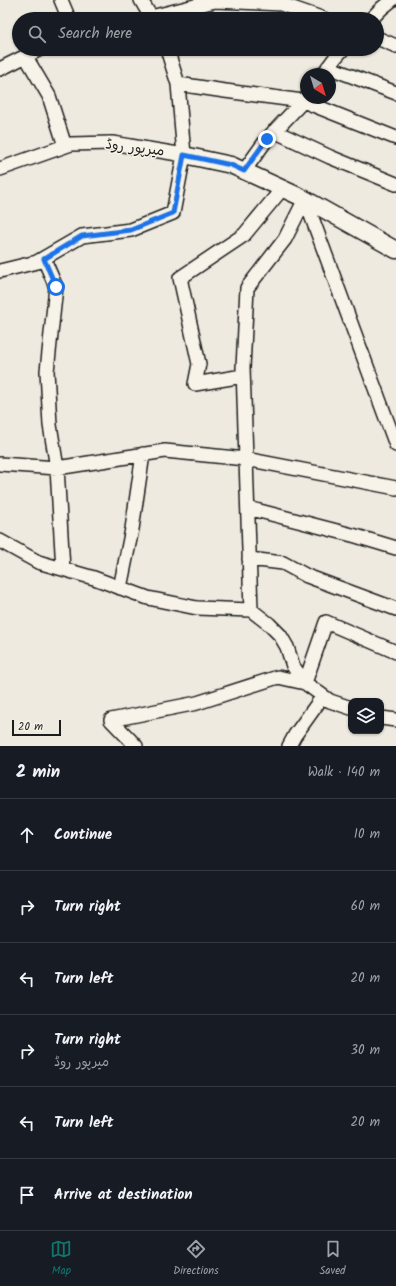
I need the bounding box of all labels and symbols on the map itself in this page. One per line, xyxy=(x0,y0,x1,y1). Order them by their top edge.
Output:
north arrow xyxy=(300,68,336,104)
route end xyxy=(258,130,276,148)
street label: میرپور روڈ xyxy=(104,133,166,163)
route start xyxy=(47,278,65,296)
scale bar xyxy=(12,718,61,737)

